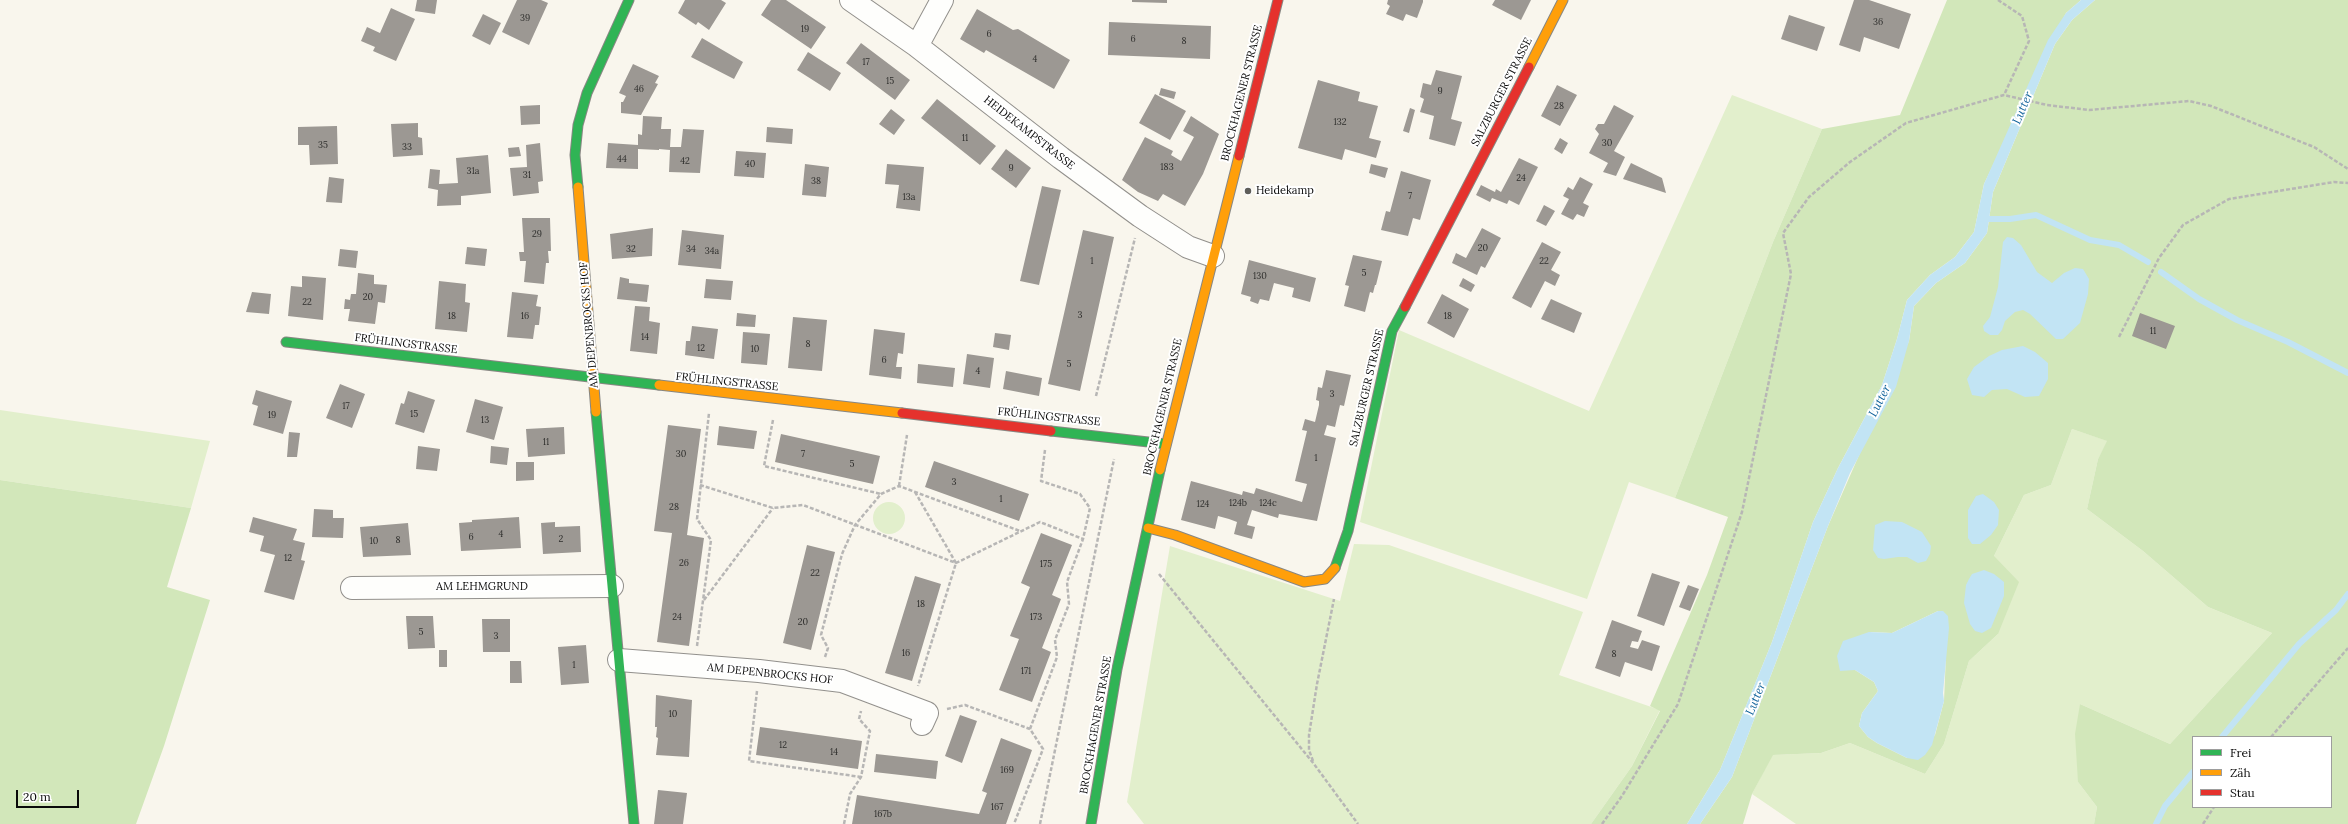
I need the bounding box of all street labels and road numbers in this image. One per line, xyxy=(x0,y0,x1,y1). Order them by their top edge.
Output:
street label: BROCKHAGENER STRASSE xyxy=(1219,23,1265,163)
street label: SALZBURGER STRASSE xyxy=(1469,36,1535,148)
street label: HEIDEKAMPSTRASSE xyxy=(981,93,1077,173)
street label: AM DEPENBROCKS HOF xyxy=(577,261,601,389)
street label: SALZBURGER STRASSE xyxy=(1347,328,1387,448)
street label: FRÜHLINGSTRASSE xyxy=(354,331,458,357)
street label: BROCKHAGENER STRASSE xyxy=(1141,337,1185,477)
street label: FRÜHLINGSTRASSE xyxy=(675,370,779,394)
street label: FRÜHLINGSTRASSE xyxy=(997,405,1101,429)
street label: AM LEHMGRUND xyxy=(436,580,528,594)
street label: BROCKHAGENER STRASSE xyxy=(1077,655,1115,795)
street label: AM DEPENBROCKS HOF xyxy=(706,661,834,687)

